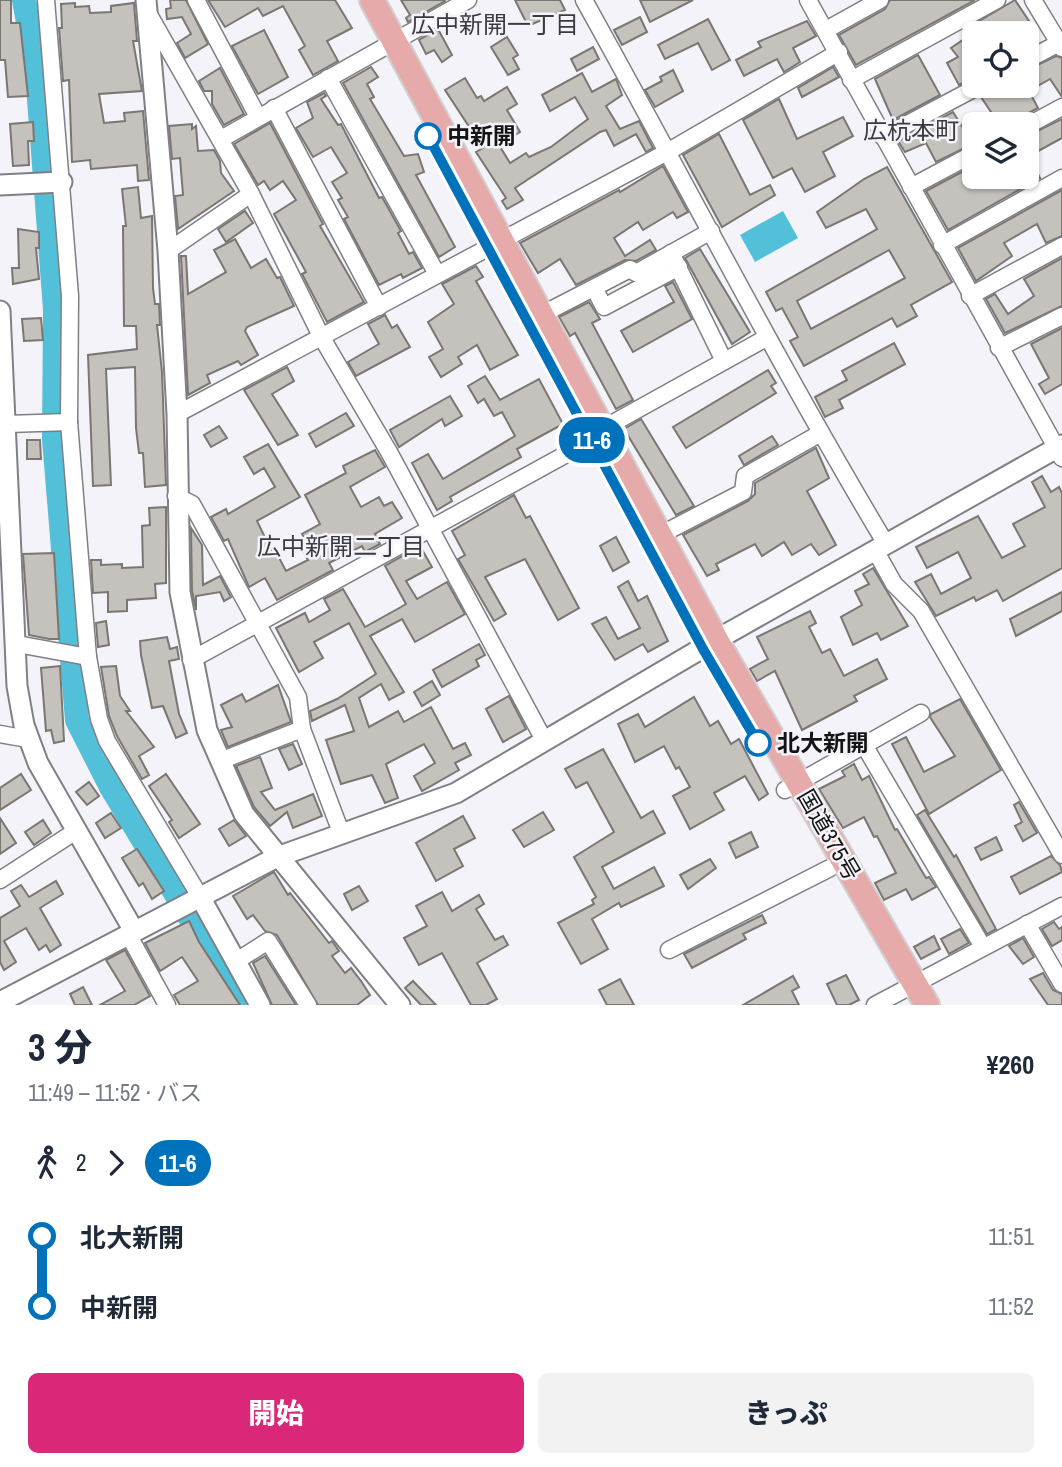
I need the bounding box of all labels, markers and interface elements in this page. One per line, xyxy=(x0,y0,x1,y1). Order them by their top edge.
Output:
district label: 広中新開一丁目 xyxy=(411,8,579,40)
map controls xyxy=(962,21,1039,189)
button: locate xyxy=(962,21,1039,98)
button: layers xyxy=(962,112,1039,189)
district label: 広杭本町 xyxy=(863,114,959,146)
place label: 中新開 xyxy=(447,120,516,151)
marker: 中新開 xyxy=(415,123,441,149)
line badge: 11-6 xyxy=(543,417,641,463)
text: 11-6 xyxy=(573,424,611,456)
district label: 広中新開二丁目 xyxy=(257,530,425,562)
place label: 北大新開 xyxy=(777,727,869,758)
marker: 北大新開 xyxy=(745,730,771,756)
street label: 国道375号 xyxy=(791,783,868,886)
text: 3 分 xyxy=(28,1022,92,1073)
text: ¥260 xyxy=(987,1047,1034,1082)
text: 11:49 – 11:52 · バス xyxy=(28,1077,202,1108)
icon: walk xyxy=(28,1144,66,1182)
icon: forward xyxy=(97,1144,135,1182)
text: 2 xyxy=(76,1147,87,1178)
text: 11-6 xyxy=(159,1147,197,1179)
text: 北大新開 xyxy=(80,1220,184,1255)
text: 11:51 xyxy=(988,1221,1034,1252)
text: 中新開 xyxy=(80,1290,158,1325)
text: 11:52 xyxy=(988,1291,1034,1322)
button: 開始 xyxy=(28,1373,524,1453)
button: きっぷ xyxy=(538,1373,1034,1453)

